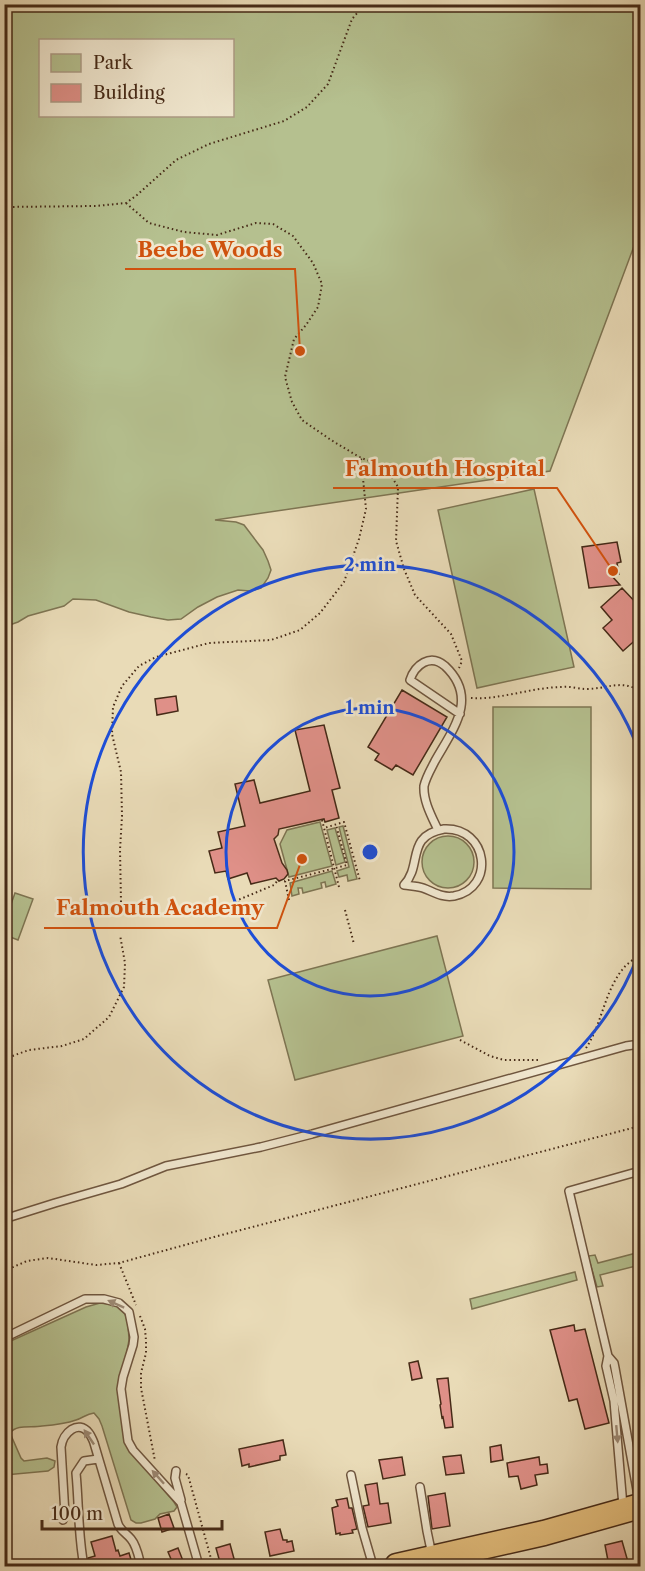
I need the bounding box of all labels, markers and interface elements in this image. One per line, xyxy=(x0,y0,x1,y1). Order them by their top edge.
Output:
legend xyxy=(39,39,234,117)
text: Park xyxy=(93,52,134,74)
text: Building xyxy=(93,82,165,104)
callout: Beebe Woods xyxy=(125,230,295,269)
text: Beebe Woods xyxy=(137,237,283,262)
callout: Falmouth Hospital xyxy=(333,449,557,488)
text: Falmouth Hospital xyxy=(345,456,545,481)
text: 2 min xyxy=(344,554,397,576)
text: 1 min xyxy=(345,697,395,719)
centre of rings xyxy=(360,842,380,862)
callout: Falmouth Academy xyxy=(44,889,277,928)
text: Falmouth Academy xyxy=(56,895,265,920)
one-way arrow xyxy=(107,1299,125,1309)
one-way arrow xyxy=(612,1424,622,1443)
one-way arrow xyxy=(83,1429,95,1445)
one-way arrow xyxy=(151,1470,165,1485)
scale bar xyxy=(42,1493,222,1531)
text: 100 m xyxy=(51,1503,103,1525)

